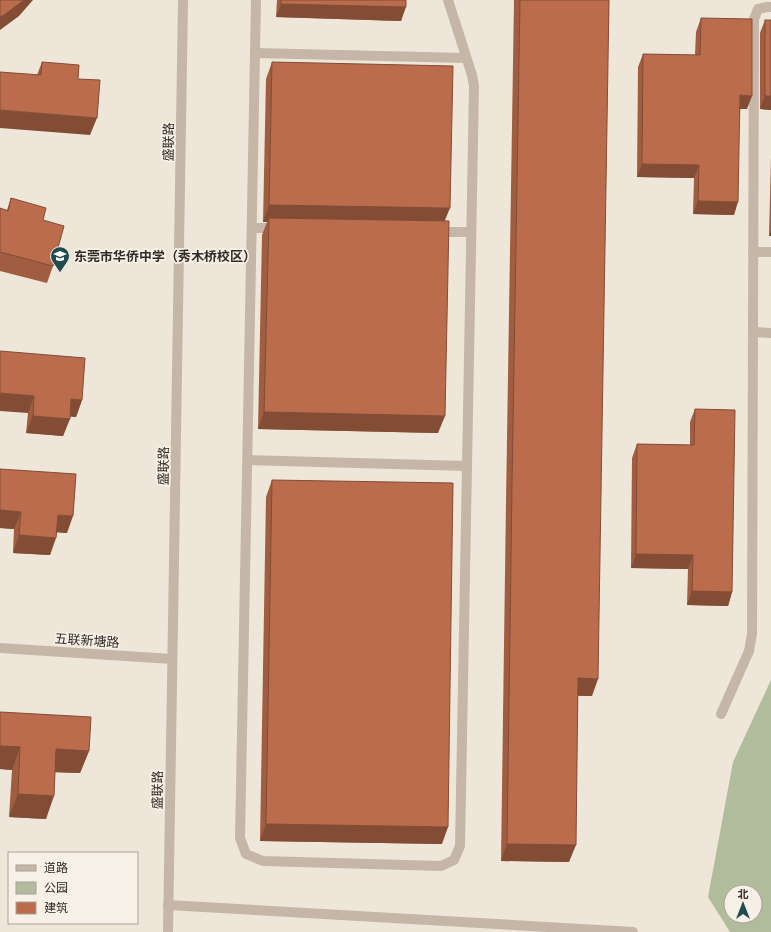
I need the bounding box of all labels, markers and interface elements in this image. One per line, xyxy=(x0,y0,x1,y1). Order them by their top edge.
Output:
street label: 盛联路 xyxy=(160,122,177,162)
school or university icon: 东莞市华侨中学（秀木桥校区） xyxy=(49,245,71,273)
place label: 东莞市华侨中学（秀木桥校区） xyxy=(74,248,256,265)
street label: 盛联路 xyxy=(155,446,172,486)
street label: 五联新塘路 xyxy=(54,630,120,651)
street label: 盛联路 xyxy=(149,770,166,810)
legend xyxy=(8,852,138,924)
text: 道路 xyxy=(44,860,68,876)
text: 公园 xyxy=(44,880,68,896)
north arrow xyxy=(723,884,763,924)
text: 北 xyxy=(738,887,749,901)
text: 建筑 xyxy=(44,900,68,916)

